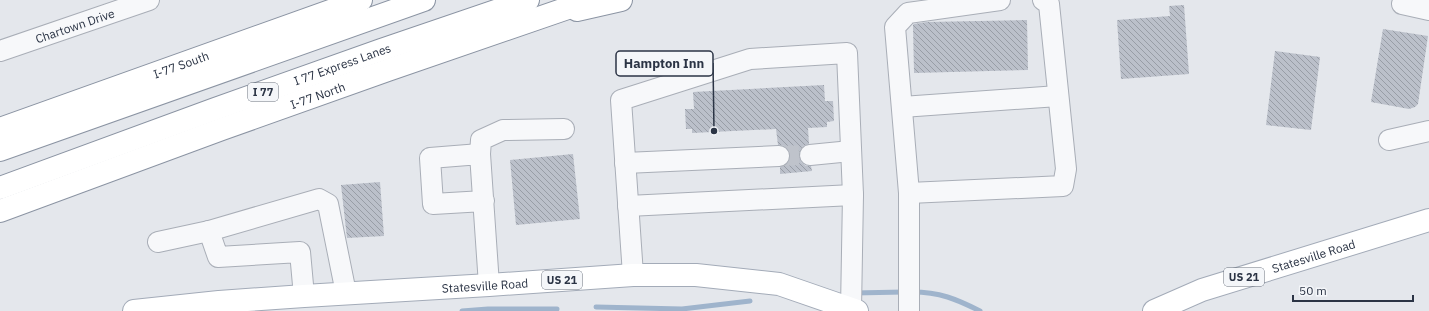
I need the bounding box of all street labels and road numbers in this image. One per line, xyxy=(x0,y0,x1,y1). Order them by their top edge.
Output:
street label: Chartown Drive xyxy=(33,5,117,46)
street label: I 77 Express Lanes xyxy=(292,40,393,88)
street label: I-77 South xyxy=(151,48,211,81)
street label: I-77 North xyxy=(288,78,347,112)
road number: I 77 xyxy=(248,83,278,101)
street label: Statesville Road xyxy=(1270,236,1357,276)
road number: US 21 xyxy=(1224,268,1264,286)
road number: US 21 xyxy=(542,271,582,289)
street label: Statesville Road xyxy=(441,275,529,295)

